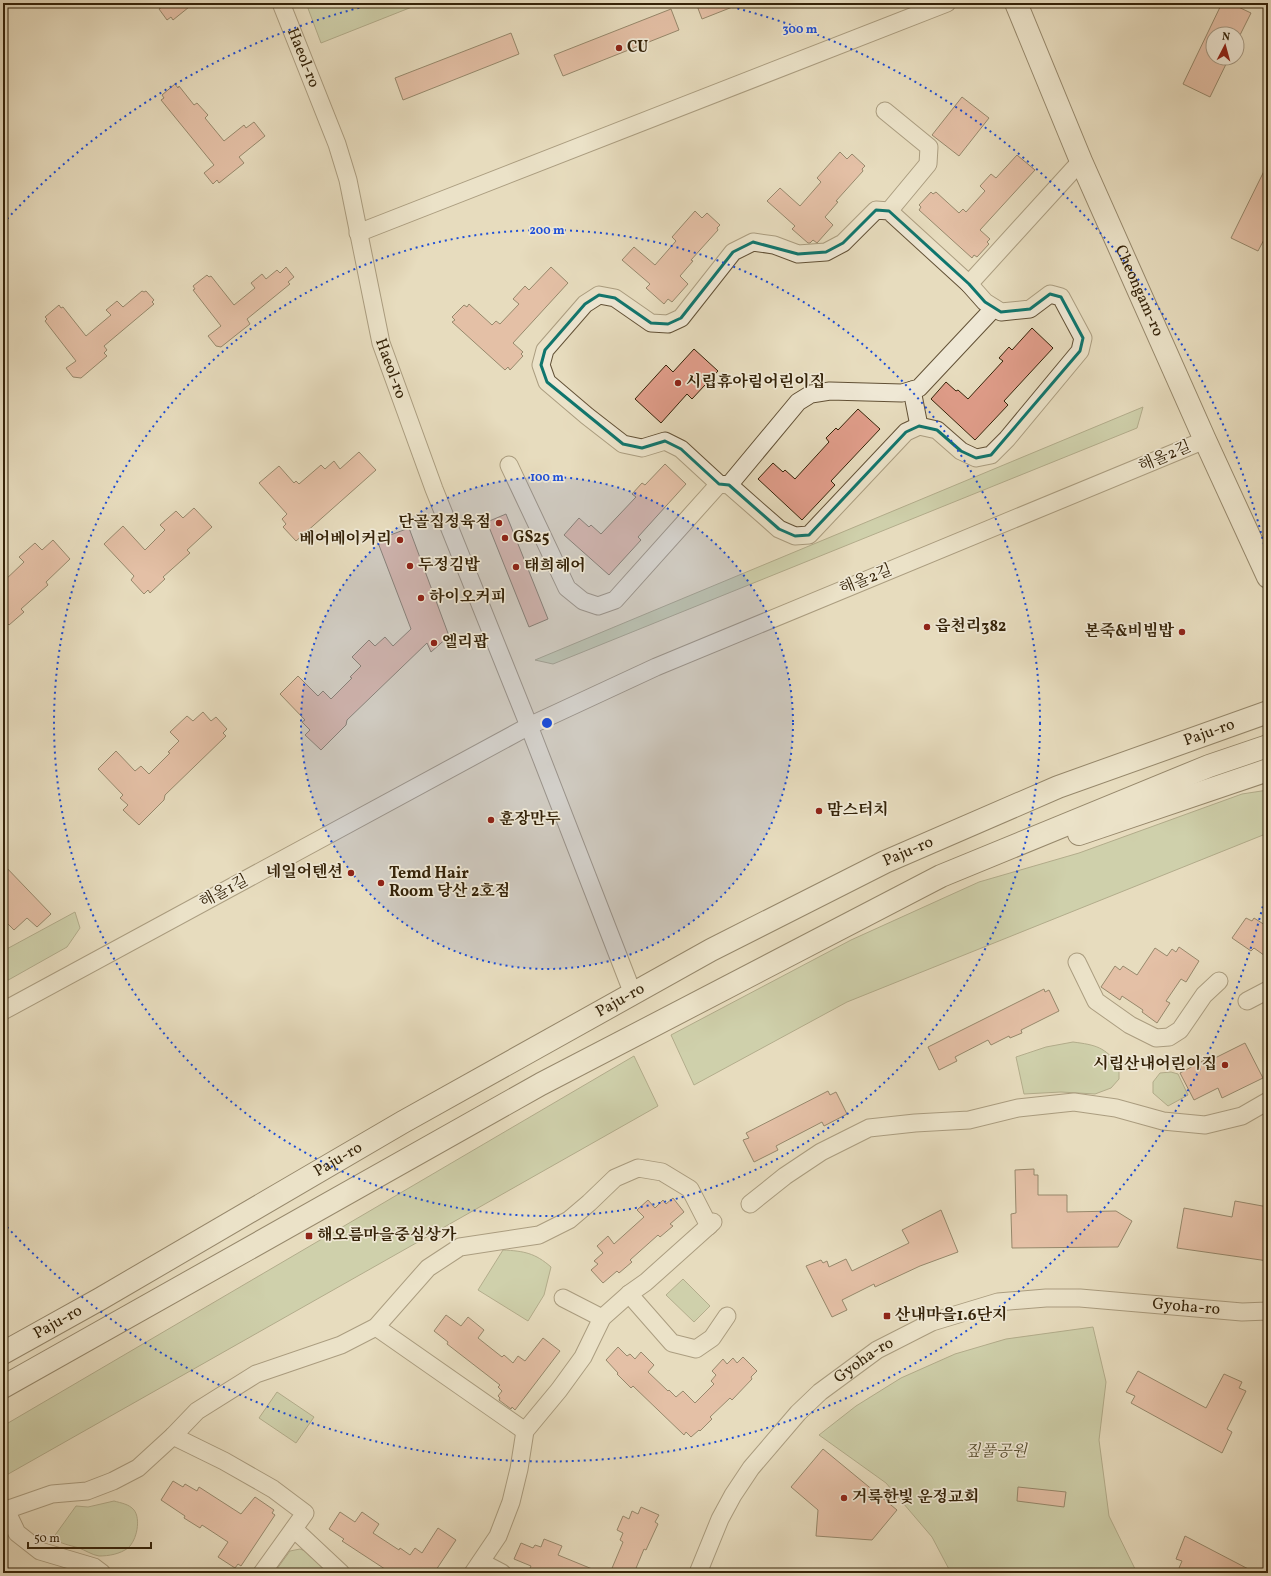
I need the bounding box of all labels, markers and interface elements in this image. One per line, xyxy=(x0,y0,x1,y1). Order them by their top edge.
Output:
text: 300 m xyxy=(783,22,818,38)
street label: Haeol-ro xyxy=(281,25,325,91)
north arrow xyxy=(1205,26,1245,66)
text: N xyxy=(1221,30,1231,45)
place label: CU xyxy=(627,37,648,59)
marker: CU xyxy=(614,43,624,53)
text: 200 m xyxy=(529,223,565,239)
street label: Cheongam-ro xyxy=(1109,242,1169,340)
street label: Haeol-ro xyxy=(369,335,411,402)
place label: 시립휴아림어린이집 xyxy=(686,372,825,394)
marker: 시립휴아림어린이집 xyxy=(673,378,683,388)
street label: 해올2길 xyxy=(1135,436,1195,478)
text: 100 m xyxy=(530,470,564,486)
place label: 단골집정육점 xyxy=(398,512,491,534)
marker: 단골집정육점 xyxy=(494,518,504,528)
place label: GS25 xyxy=(513,527,550,549)
place label: 베어베이커리 xyxy=(299,529,392,551)
marker: GS25 xyxy=(500,533,510,543)
marker: 베어베이커리 xyxy=(395,535,405,545)
place label: 두정김밥 xyxy=(418,555,480,577)
place label: 태희헤어 xyxy=(524,556,586,578)
street label: 해올2길 xyxy=(836,560,896,600)
marker: 두정김밥 xyxy=(405,561,415,571)
marker: 태희헤어 xyxy=(511,562,521,572)
place label: 하이오커피 xyxy=(429,587,506,609)
marker: 하이오커피 xyxy=(416,593,426,603)
place label: 읍천리382 xyxy=(935,616,1006,638)
place label: 본죽&비빔밥 xyxy=(1084,621,1175,643)
marker: 읍천리382 xyxy=(922,622,932,632)
marker: 본죽&비빔밥 xyxy=(1177,627,1187,637)
place label: 엘리팝 xyxy=(442,632,489,654)
marker: 엘리팝 xyxy=(429,638,439,648)
street label: Paju-ro xyxy=(1181,714,1238,752)
centre of rings xyxy=(540,716,554,730)
place label: 맘스터치 xyxy=(827,800,889,822)
marker: 맘스터치 xyxy=(814,806,824,816)
place label: 훈장만두 xyxy=(499,809,561,831)
marker: 훈장만두 xyxy=(486,815,496,825)
street label: Paju-ro xyxy=(880,831,937,873)
place label: 네일어텐션 xyxy=(266,862,343,884)
place label: Temd Hair Room 당산 2호점 xyxy=(389,863,510,903)
marker: 네일어텐션 xyxy=(346,868,356,878)
street label: 해올1길 xyxy=(196,870,252,914)
marker: Temd Hair Room 당산 2호점 xyxy=(376,878,386,888)
street label: Paju-ro xyxy=(592,978,649,1023)
place label: 시립산내어린이집 xyxy=(1093,1054,1217,1076)
marker: 시립산내어린이집 xyxy=(1220,1060,1230,1070)
street label: Paju-ro xyxy=(310,1137,367,1183)
place label: 해오름마을중심상가 xyxy=(317,1225,457,1247)
marker: 해오름마을중심상가 xyxy=(304,1231,314,1241)
street label: Gyoha-ro xyxy=(1151,1293,1221,1321)
street label: Paju-ro xyxy=(30,1300,86,1345)
place label: 산내마을1.6단지 xyxy=(895,1305,1008,1327)
marker: 산내마을1.6단지 xyxy=(882,1311,892,1321)
street label: Gyoha-ro xyxy=(830,1332,897,1389)
park label: 짚풀공원 xyxy=(965,1441,1028,1463)
place label: 거룩한빛 운정교회 xyxy=(852,1487,979,1509)
marker: 거룩한빛 운정교회 xyxy=(839,1493,849,1503)
scale bar xyxy=(28,1524,151,1550)
text: 50 m xyxy=(34,1531,60,1547)

